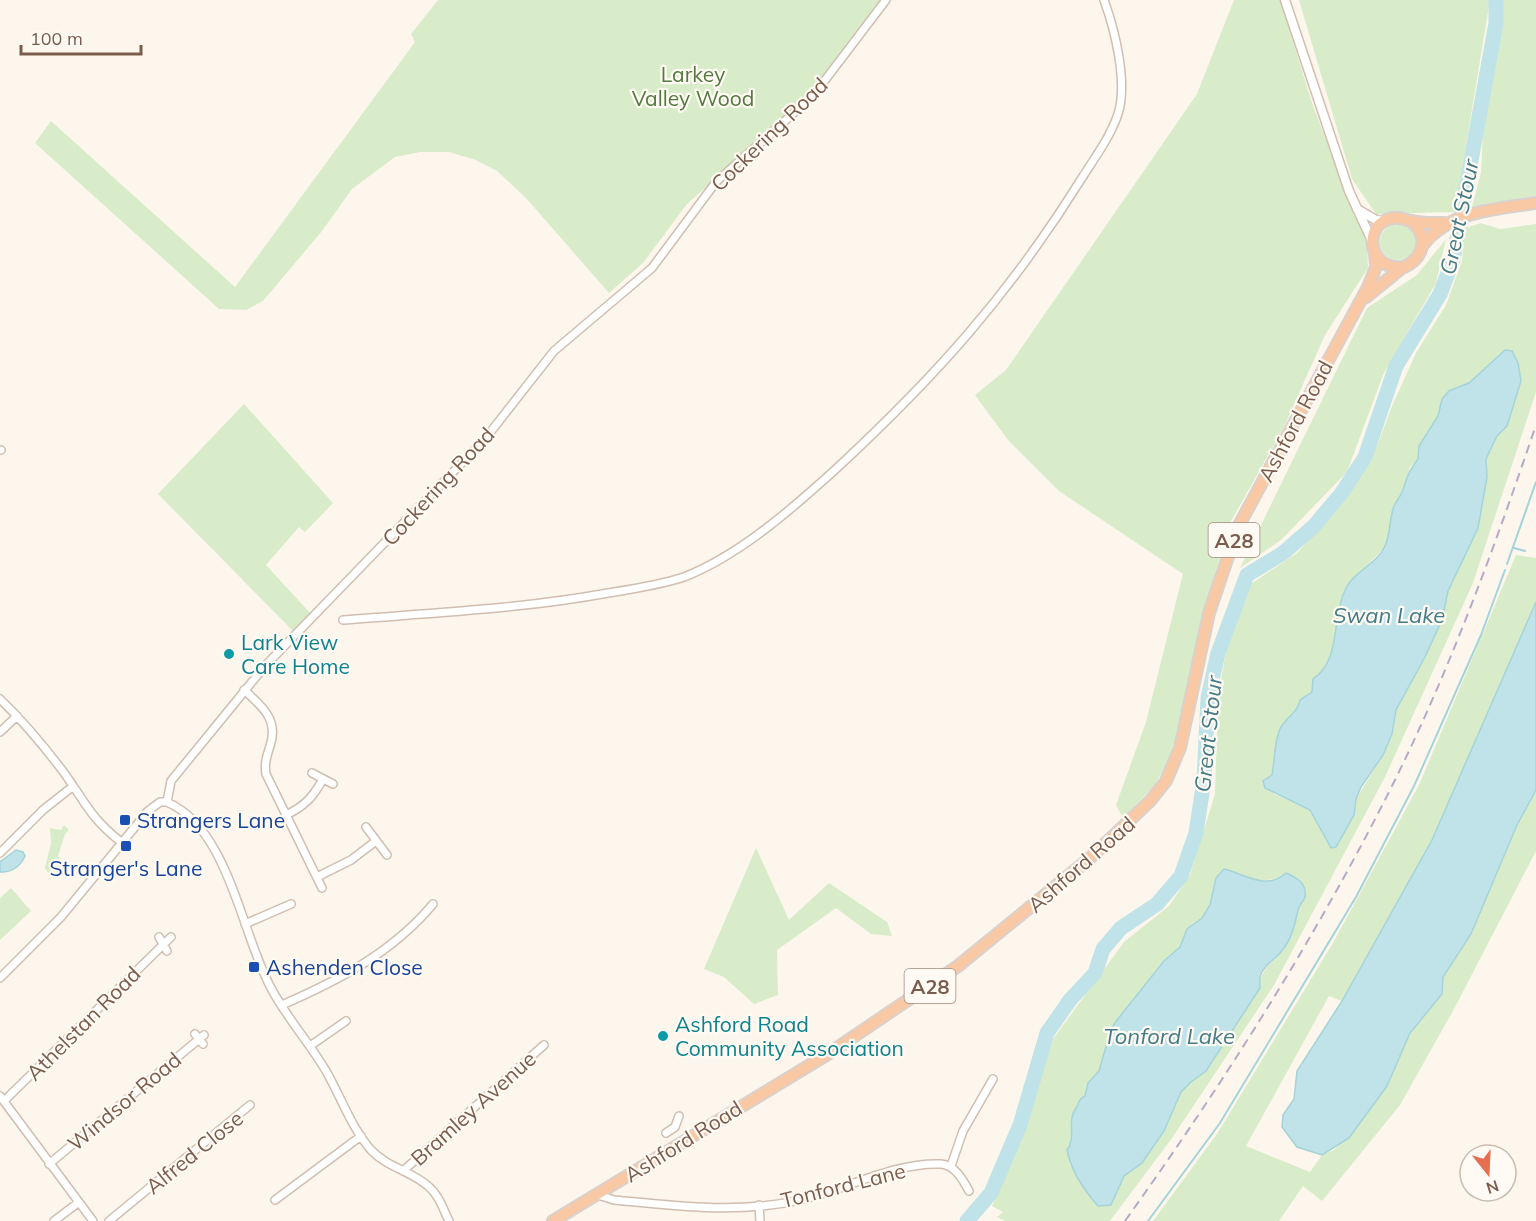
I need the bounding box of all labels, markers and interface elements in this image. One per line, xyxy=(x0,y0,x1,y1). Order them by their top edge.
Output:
scale bar xyxy=(21,18,141,56)
text: 100 m xyxy=(30,27,83,50)
park label: Larkey Valley Wood xyxy=(632,61,754,111)
street label: Cockering Road xyxy=(705,72,833,196)
water label: Great Stour xyxy=(1433,156,1485,277)
street label: Ashford Road xyxy=(1252,356,1338,486)
street label: Cockering Road xyxy=(376,421,500,551)
road number: A28 xyxy=(1208,523,1260,557)
water label: Swan Lake xyxy=(1333,601,1445,629)
place label: Lark View Care Home xyxy=(241,629,350,679)
marker: Lark View Care Home xyxy=(222,647,236,661)
water label: Great Stour xyxy=(1188,673,1228,794)
place label: Strangers Lane xyxy=(137,807,285,833)
street label: Ashford Road xyxy=(1022,810,1140,918)
marker: Strangers Lane xyxy=(118,813,132,827)
marker: Stranger's Lane xyxy=(119,839,133,853)
place label: Stranger's Lane xyxy=(50,855,202,881)
place label: Ashenden Close xyxy=(266,954,423,980)
street label: Athelstan Road xyxy=(20,960,146,1086)
marker: Ashenden Close xyxy=(247,960,261,974)
road number: A28 xyxy=(904,969,956,1003)
place label: Ashford Road Community Association xyxy=(675,1011,904,1061)
water label: Tonford Lake xyxy=(1103,1022,1235,1050)
marker: Ashford Road Community Association xyxy=(656,1029,670,1043)
street label: Bramley Avenue xyxy=(405,1045,541,1171)
street label: Windsor Road xyxy=(62,1046,186,1156)
street label: Ashford Road xyxy=(619,1095,747,1187)
street label: Alfred Close xyxy=(140,1105,248,1199)
north arrow xyxy=(1458,1143,1518,1203)
street label: Tonford Lane xyxy=(778,1157,908,1213)
text: N xyxy=(1484,1176,1501,1199)

